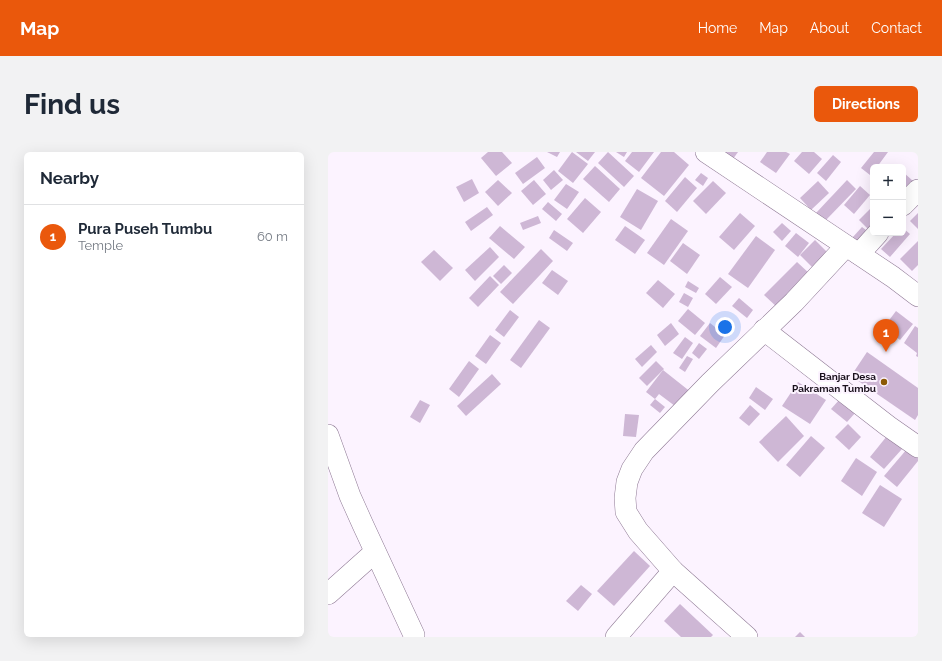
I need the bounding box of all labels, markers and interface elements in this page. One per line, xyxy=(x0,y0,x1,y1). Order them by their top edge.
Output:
text: Map xyxy=(20,17,59,39)
text: Home xyxy=(698,20,737,36)
text: Map xyxy=(759,20,788,36)
text: About xyxy=(810,20,849,36)
text: Contact xyxy=(871,20,922,36)
button: Directions xyxy=(814,86,918,122)
text: Find us xyxy=(24,88,120,121)
map controls xyxy=(870,164,906,236)
button: + xyxy=(870,164,906,200)
text: Nearby xyxy=(40,168,99,188)
button: − xyxy=(870,200,906,236)
text: Pura Puseh Tumbu xyxy=(78,220,212,238)
text: 1 xyxy=(50,229,56,244)
text: 60 m xyxy=(257,229,288,244)
text: Temple xyxy=(78,238,123,253)
your location xyxy=(715,317,735,337)
pin: 1 xyxy=(873,319,899,352)
place label: Banjar Desa Pakraman Tumbu xyxy=(792,371,876,394)
marker: Banjar Desa Pakraman Tumbu xyxy=(879,377,889,387)

